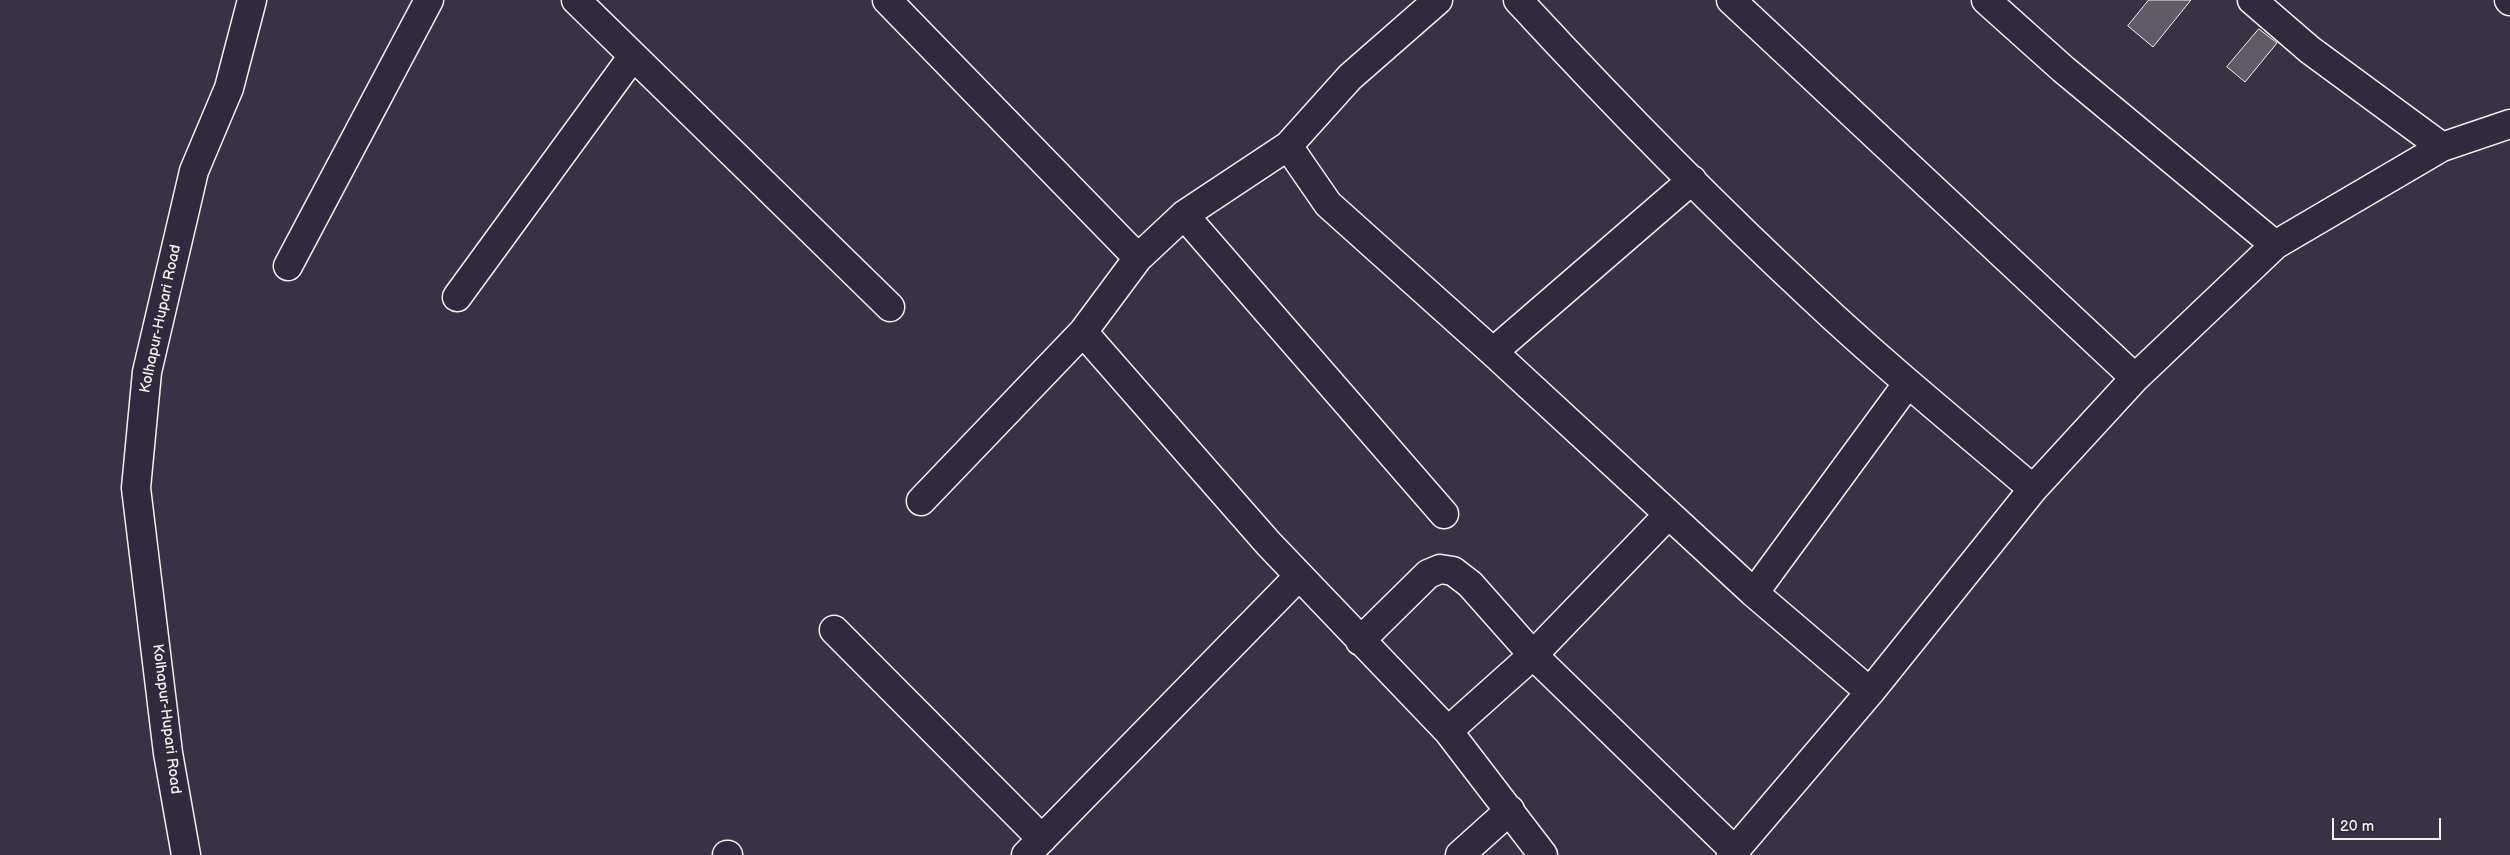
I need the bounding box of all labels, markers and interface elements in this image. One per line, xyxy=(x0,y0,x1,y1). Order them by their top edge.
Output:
street label: Kolhapur-Hupari Road xyxy=(136,243,186,395)
street label: Kolhapur-Hupari Road xyxy=(148,643,184,795)
scale bar xyxy=(2335,808,2444,840)
text: 20 m xyxy=(2340,817,2374,836)

